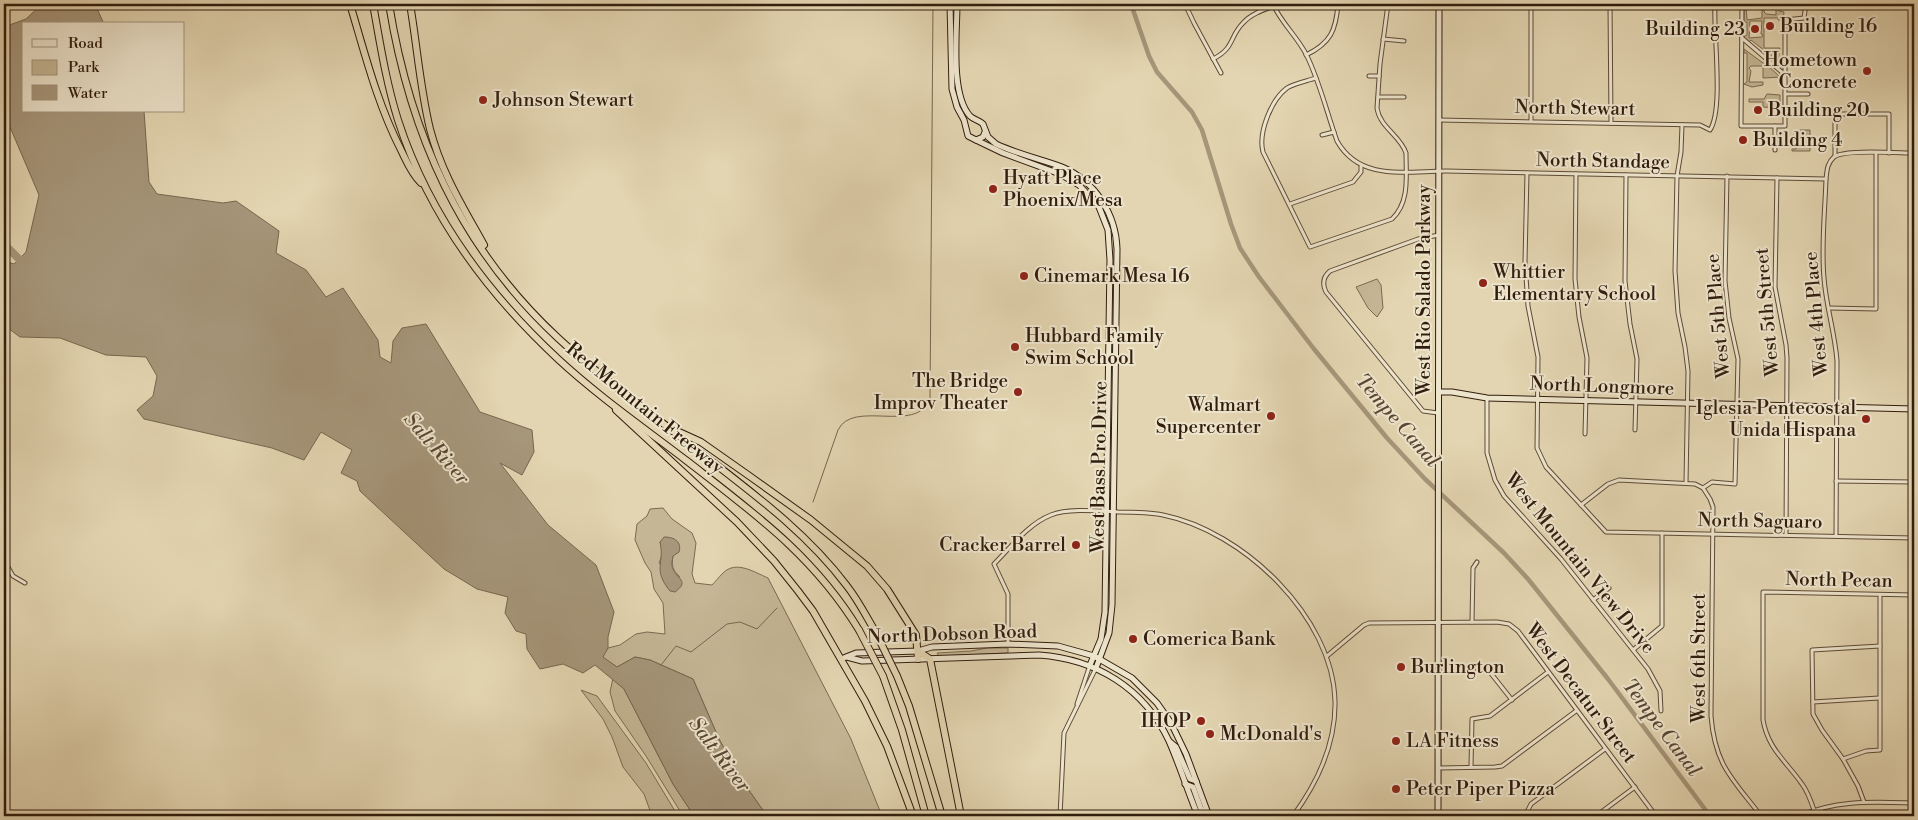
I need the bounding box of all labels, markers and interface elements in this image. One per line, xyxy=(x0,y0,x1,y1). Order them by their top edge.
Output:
place label: Building 16 xyxy=(1779,14,1877,38)
place label: Building 23 xyxy=(1644,17,1745,41)
marker: Building 16 xyxy=(1764,20,1776,32)
legend xyxy=(22,22,185,112)
marker: Building 23 xyxy=(1749,23,1761,35)
text: Road xyxy=(68,34,103,53)
place label: Hometown Concrete xyxy=(1764,48,1857,94)
text: Park xyxy=(68,58,100,77)
marker: Hometown Concrete xyxy=(1861,65,1873,77)
text: Water xyxy=(67,84,108,103)
place label: Johnson Stewart xyxy=(492,88,634,112)
marker: Johnson Stewart xyxy=(477,94,489,106)
street label: North Stewart xyxy=(1514,95,1636,121)
place label: Building 20 xyxy=(1767,98,1870,122)
marker: Building 20 xyxy=(1752,104,1764,116)
place label: Building 4 xyxy=(1752,128,1843,152)
marker: Building 4 xyxy=(1737,134,1749,146)
street label: North Standage xyxy=(1536,148,1670,174)
place label: Hyatt Place Phoenix/Mesa xyxy=(1003,166,1123,212)
marker: Hyatt Place Phoenix/Mesa xyxy=(987,183,999,195)
street label: West Rio Salado Parkway xyxy=(1412,184,1436,397)
street label: West 5th Street xyxy=(1749,246,1785,378)
street label: West 4th Place xyxy=(1799,250,1834,379)
street label: West 5th Place xyxy=(1701,253,1735,380)
place label: Whittier Elementary School xyxy=(1492,260,1657,306)
place label: Cinemark Mesa 16 xyxy=(1034,264,1190,288)
marker: Cinemark Mesa 16 xyxy=(1018,270,1030,282)
marker: Whittier Elementary School xyxy=(1477,277,1489,289)
place label: Hubbard Family Swim School xyxy=(1025,324,1165,370)
street label: Red Mountain Freeway xyxy=(561,337,729,480)
marker: Hubbard Family Swim School xyxy=(1009,341,1021,353)
place label: The Bridge Improv Theater xyxy=(874,369,1008,415)
water label: Tempe Canal xyxy=(1350,369,1445,473)
street label: North Longmore xyxy=(1529,371,1675,401)
street label: West Bass Pro Drive xyxy=(1085,381,1113,554)
marker: The Bridge Improv Theater xyxy=(1012,386,1024,398)
place label: Walmart Supercenter xyxy=(1156,393,1261,439)
place label: Iglesia Pentecostal Unida Hispana xyxy=(1696,396,1856,442)
water label: Salt River xyxy=(398,408,475,491)
marker: Walmart Supercenter xyxy=(1265,410,1277,422)
marker: Iglesia Pentecostal Unida Hispana xyxy=(1860,413,1872,425)
street label: West Mountain View Drive xyxy=(1499,467,1661,658)
street label: North Saguaro xyxy=(1697,508,1823,534)
place label: Cracker Barrel xyxy=(939,533,1066,557)
marker: Cracker Barrel xyxy=(1070,539,1082,551)
street label: North Pecan xyxy=(1785,567,1893,593)
street label: West 6th Street xyxy=(1687,593,1711,724)
street label: West Decatur Street xyxy=(1520,617,1642,768)
street label: North Dobson Road xyxy=(867,619,1038,649)
place label: Comerica Bank xyxy=(1143,627,1276,651)
marker: Comerica Bank xyxy=(1127,633,1139,645)
place label: Burlington xyxy=(1410,655,1505,679)
marker: Burlington xyxy=(1395,661,1407,673)
water label: Tempe Canal xyxy=(1616,674,1706,782)
place label: IHOP xyxy=(1141,709,1191,733)
water label: Salt River xyxy=(683,712,756,798)
marker: IHOP xyxy=(1195,715,1207,727)
place label: McDonald's xyxy=(1220,722,1322,746)
marker: McDonald's xyxy=(1204,728,1216,740)
place label: LA Fitness xyxy=(1406,729,1499,753)
marker: LA Fitness xyxy=(1390,735,1402,747)
place label: Peter Piper Pizza xyxy=(1406,777,1555,801)
marker: Peter Piper Pizza xyxy=(1390,783,1402,795)

